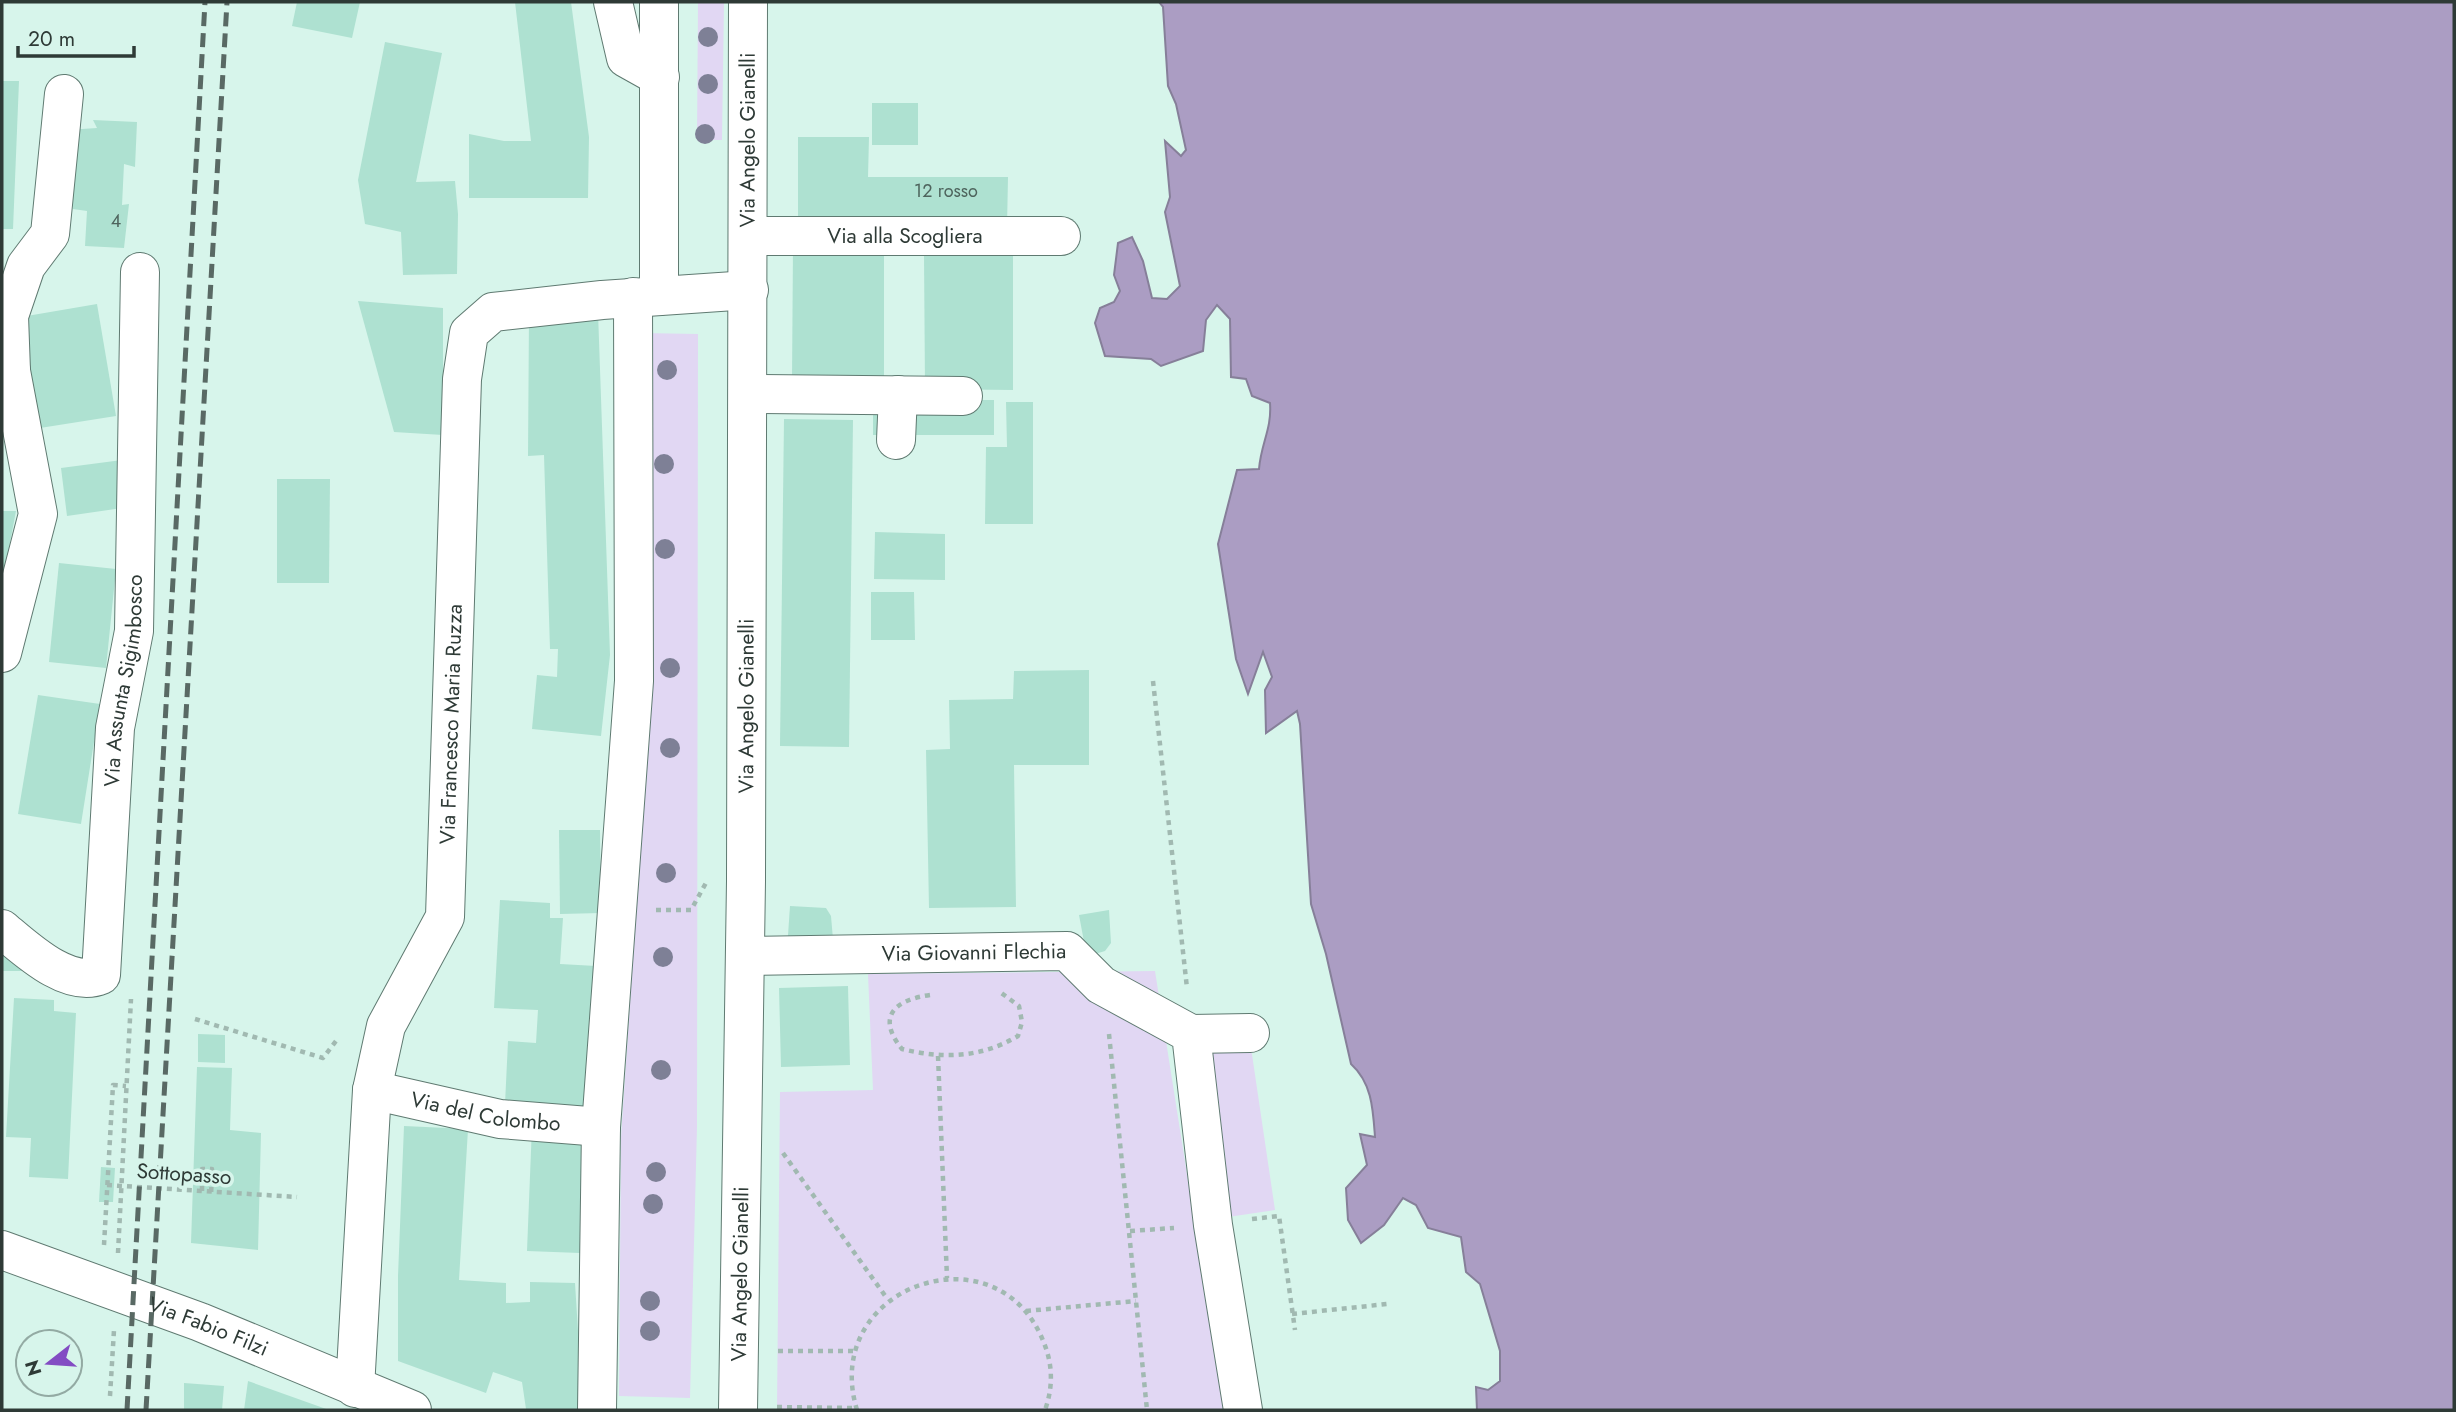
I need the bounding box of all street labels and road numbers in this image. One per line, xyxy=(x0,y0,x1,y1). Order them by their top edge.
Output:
street label: Via Angelo Gianelli xyxy=(732,53,763,228)
street label: Via alla Scogliera xyxy=(827,221,983,251)
street label: Via Assunta Sigimbosco xyxy=(97,574,150,788)
street label: Via Francesco Maria Ruzza xyxy=(432,603,470,845)
street label: Via Angelo Gianelli xyxy=(731,619,762,794)
street label: Via Giovanni Flechia xyxy=(881,936,1067,969)
street label: Via del Colombo xyxy=(408,1084,562,1139)
street label: Sottopasso xyxy=(136,1156,232,1192)
street label: Via Angelo Gianelli xyxy=(724,1186,756,1362)
street label: Via Fabio Filzi xyxy=(144,1289,273,1364)

